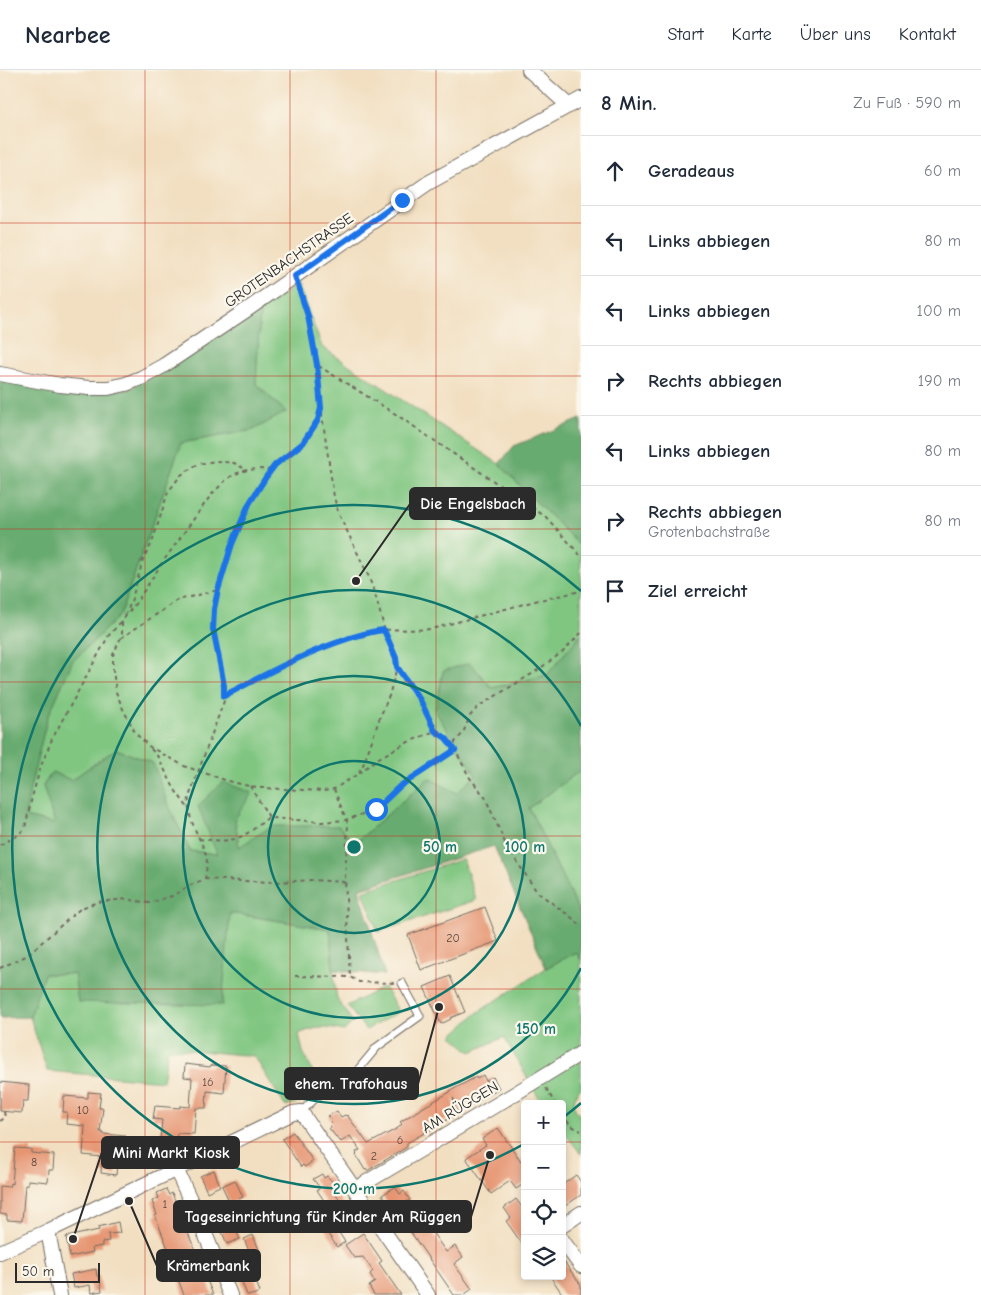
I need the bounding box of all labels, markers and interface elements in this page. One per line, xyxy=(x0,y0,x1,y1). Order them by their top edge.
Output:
text: Nearbee xyxy=(25,21,110,49)
text: Start xyxy=(667,24,704,45)
text: Karte xyxy=(732,24,772,45)
text: Über uns xyxy=(800,24,871,45)
text: Kontakt xyxy=(899,24,956,45)
text: 8 Min. xyxy=(601,91,656,115)
text: Zu Fuß · 590 m xyxy=(853,94,961,112)
icon: ahead xyxy=(601,157,629,185)
text: Geradeaus xyxy=(648,160,734,182)
text: 60 m xyxy=(924,162,961,180)
route end xyxy=(391,189,414,212)
street label: GROTENBACHSTRASSE xyxy=(221,209,357,311)
icon: left xyxy=(601,227,629,255)
text: Links abbiegen xyxy=(648,230,770,252)
text: 80 m xyxy=(924,232,961,250)
icon: left xyxy=(601,297,629,325)
text: Links abbiegen xyxy=(648,300,770,322)
text: 100 m xyxy=(917,302,961,320)
icon: right xyxy=(601,367,629,395)
text: Rechts abbiegen xyxy=(648,370,782,392)
text: 190 m xyxy=(918,372,961,390)
icon: left xyxy=(601,437,629,465)
text: Links abbiegen xyxy=(648,440,770,462)
text: 80 m xyxy=(924,442,961,460)
callout: Die Engelsbach xyxy=(410,488,535,519)
text: Die Engelsbach xyxy=(420,495,526,513)
text: Rechts abbiegen xyxy=(648,501,782,523)
icon: right xyxy=(601,507,629,535)
text: 80 m xyxy=(924,512,961,530)
text: Grotenbachstraße xyxy=(648,523,770,541)
icon: arrive xyxy=(601,577,629,605)
text: Ziel erreicht xyxy=(648,580,747,602)
route start xyxy=(365,798,388,821)
centre of rings xyxy=(345,838,363,856)
text: 50 m xyxy=(423,838,457,856)
text: 100 m xyxy=(505,838,545,856)
house number: 20 xyxy=(446,931,460,945)
text: 150 m xyxy=(516,1020,556,1038)
callout: ehem. Trafohaus xyxy=(285,1068,418,1099)
house number: 16 xyxy=(202,1075,214,1089)
text: ehem. Trafohaus xyxy=(295,1075,408,1093)
street label: AM RÜGGEN xyxy=(419,1077,501,1137)
map controls xyxy=(521,1100,566,1280)
button: + xyxy=(521,1100,566,1145)
house number: 10 xyxy=(77,1103,89,1117)
house number: 6 xyxy=(397,1133,403,1147)
callout: Mini Markt Kiosk xyxy=(102,1137,239,1168)
text: Mini Markt Kiosk xyxy=(112,1144,230,1162)
button: − xyxy=(521,1145,566,1190)
house number: 2 xyxy=(371,1149,377,1163)
house number: 8 xyxy=(31,1155,37,1169)
text: 200 m xyxy=(333,1180,375,1198)
button: locate xyxy=(521,1190,566,1235)
house number: 1 xyxy=(163,1197,168,1211)
callout: Tageseinrichtung für Kinder Am Rüggen xyxy=(174,1201,471,1232)
text: Tageseinrichtung für Kinder Am Rüggen xyxy=(185,1208,461,1226)
button: layers xyxy=(521,1235,566,1280)
callout: Krämerbank xyxy=(157,1250,260,1281)
text: Krämerbank xyxy=(166,1257,250,1275)
scale bar xyxy=(15,1260,100,1283)
text: 50 m xyxy=(22,1263,54,1280)

